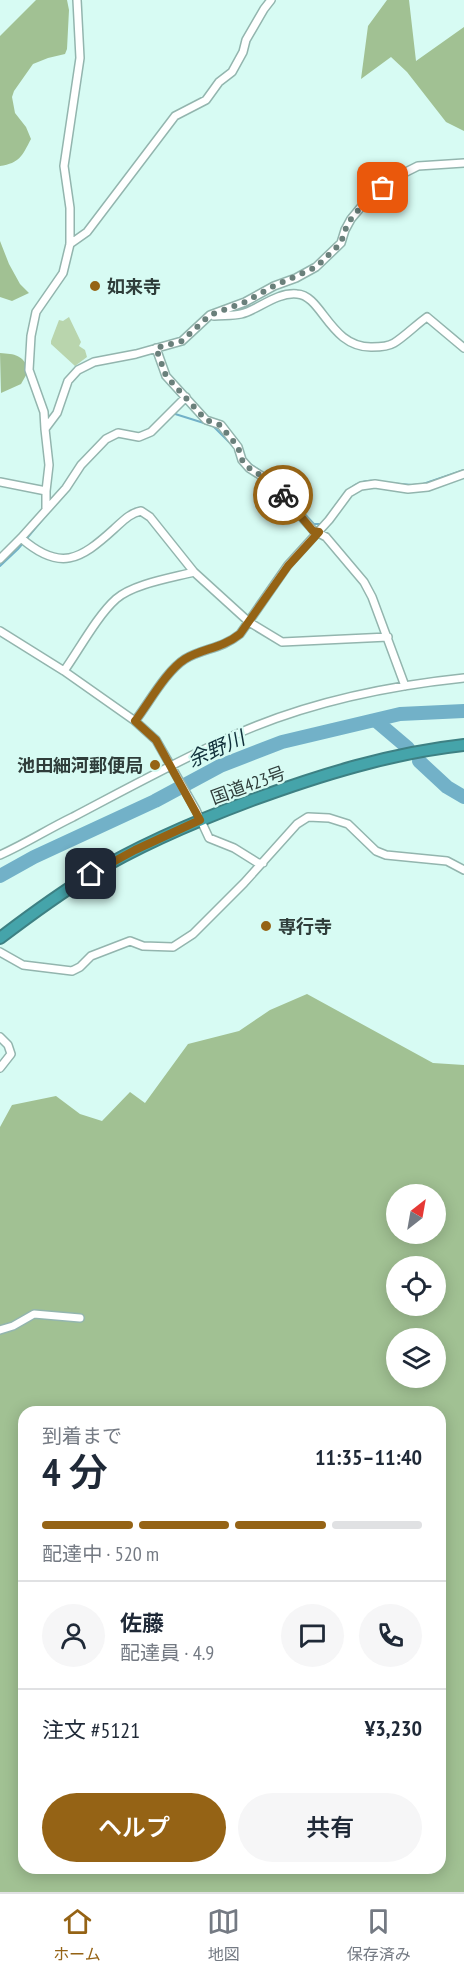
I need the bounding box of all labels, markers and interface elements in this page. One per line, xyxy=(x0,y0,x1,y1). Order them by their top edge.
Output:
pin xyxy=(357,162,408,213)
icon: bag xyxy=(366,171,399,204)
place label: 如来寺 xyxy=(107,275,161,298)
marker: 如来寺 xyxy=(88,279,102,293)
courier xyxy=(253,465,313,525)
icon: bike xyxy=(267,479,300,512)
water label: 余野川 xyxy=(183,724,251,773)
place label: 池田細河郵便局 xyxy=(17,754,143,777)
marker: 池田細河郵便局 xyxy=(148,758,162,772)
street label: 国道423号 xyxy=(207,761,289,809)
pin xyxy=(65,848,116,899)
icon: home xyxy=(74,857,107,890)
place label: 専行寺 xyxy=(278,915,332,938)
marker: 専行寺 xyxy=(259,919,273,933)
north arrow xyxy=(386,1184,446,1244)
map controls xyxy=(386,1184,446,1388)
button: locate xyxy=(386,1256,446,1316)
button: layers xyxy=(386,1328,446,1388)
text: 到着まで xyxy=(42,1423,122,1449)
text: 11:35–11:40 xyxy=(315,1443,422,1471)
text: 4 分 xyxy=(42,1446,108,1497)
text: 配達中 · 520 m xyxy=(42,1541,159,1567)
button: person xyxy=(42,1604,105,1667)
button: chat xyxy=(281,1604,344,1667)
button: phone xyxy=(359,1604,422,1667)
text: 佐藤 xyxy=(120,1609,164,1637)
text: 配達員 · 4.9 xyxy=(120,1640,214,1666)
text: ¥3,230 xyxy=(365,1714,422,1742)
text: 注文 #5121 xyxy=(42,1716,140,1744)
button: ヘルプ xyxy=(42,1793,226,1862)
button: 共有 xyxy=(238,1793,422,1862)
tab: ホーム xyxy=(53,1905,101,1965)
tab: 地図 xyxy=(207,1905,240,1965)
tab: 保存済み xyxy=(347,1905,411,1965)

